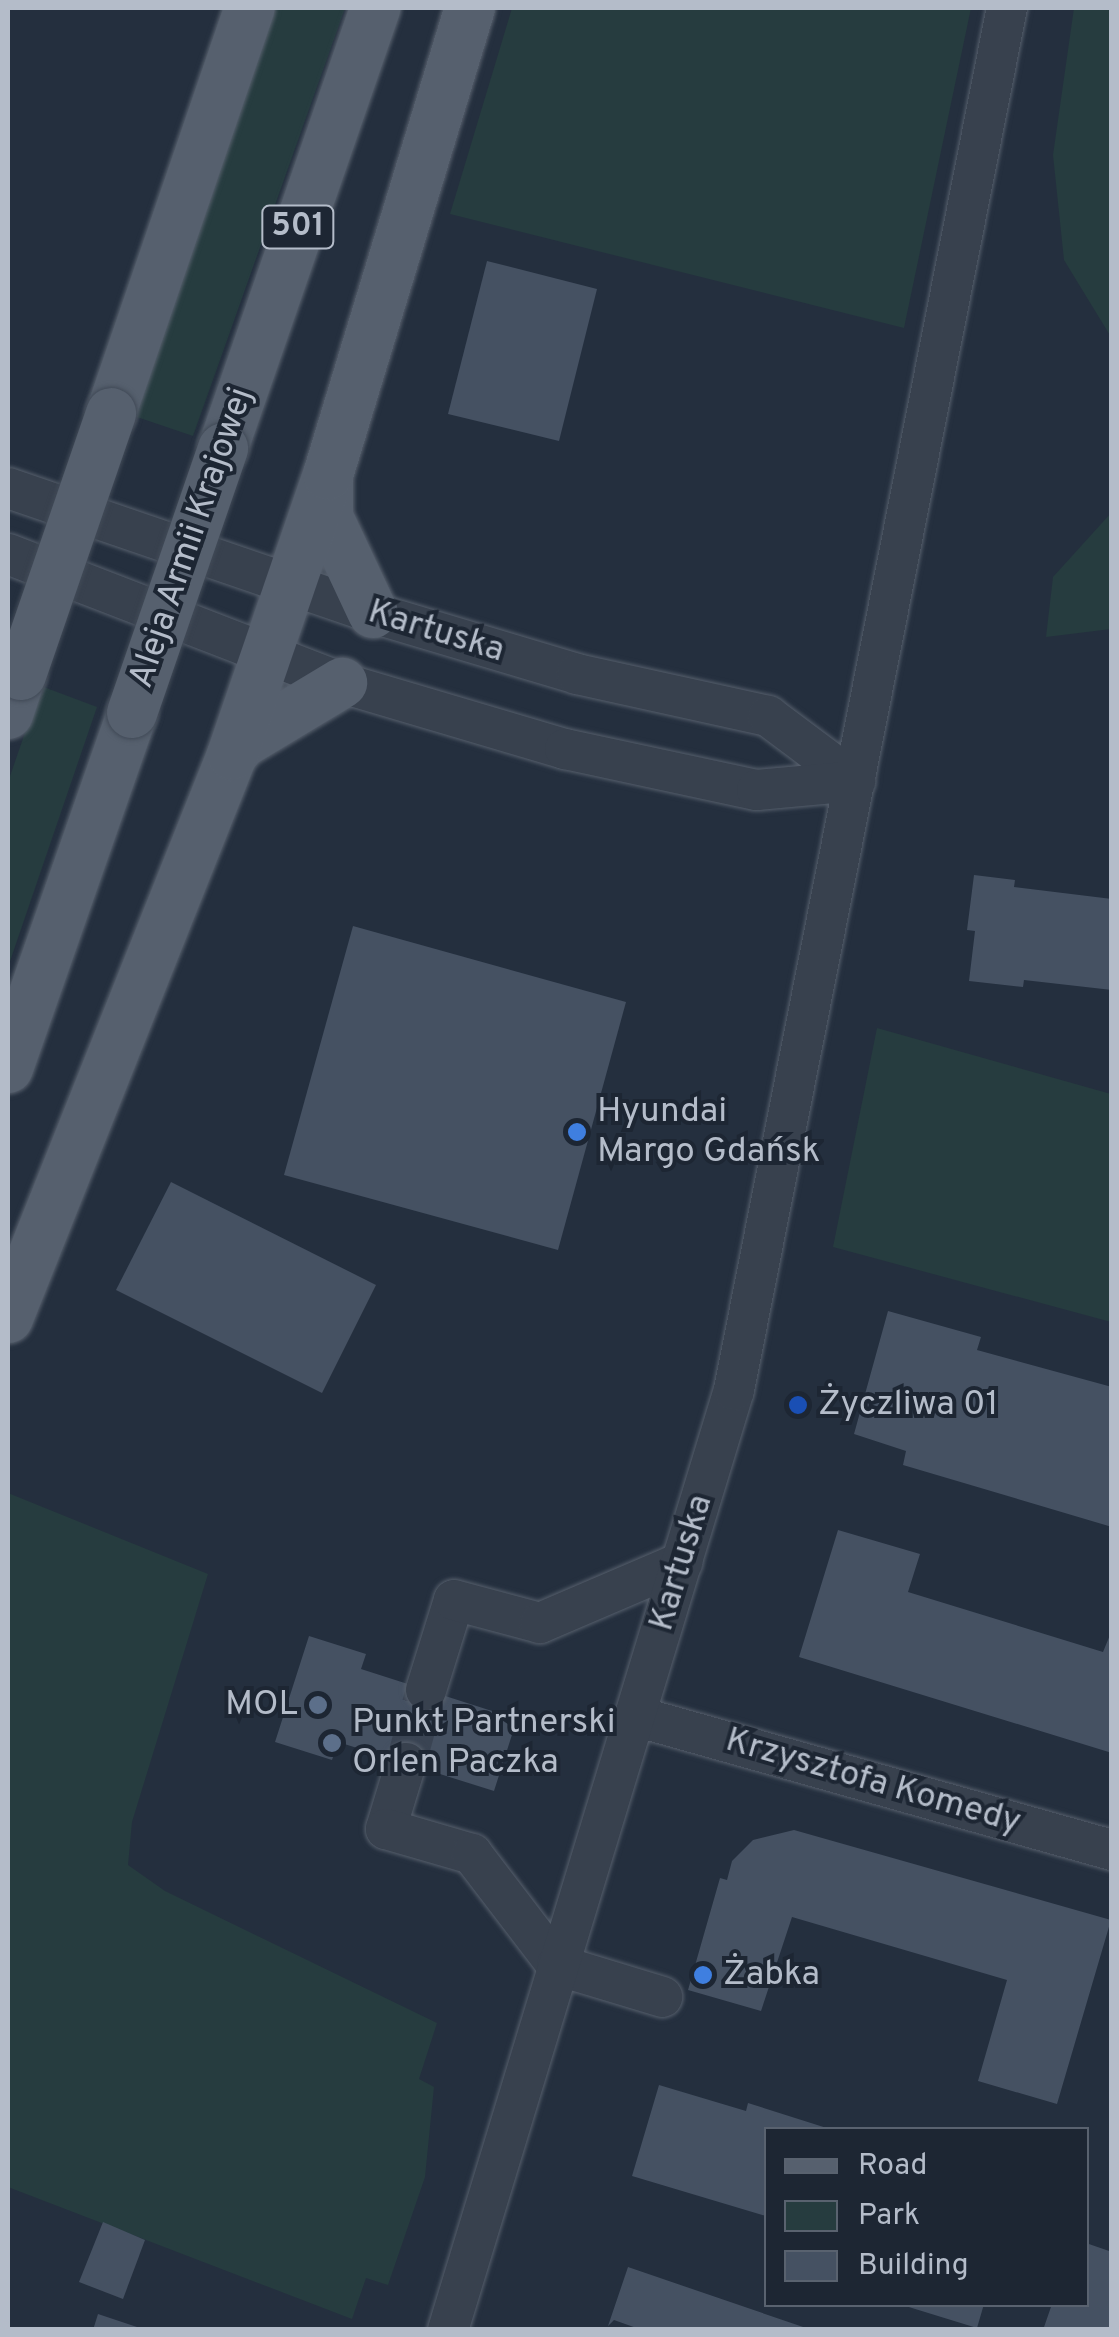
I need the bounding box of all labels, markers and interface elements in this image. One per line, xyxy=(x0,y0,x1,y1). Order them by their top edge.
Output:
road number: 501 xyxy=(260,200,336,254)
street label: Aleja Armii Krajowej xyxy=(121,382,263,694)
street label: Kartuska xyxy=(363,591,509,673)
place label: Hyundai Margo Gdańsk xyxy=(597,1091,820,1173)
marker: Hyundai Margo Gdańsk xyxy=(566,1121,588,1143)
place label: Życzliwa 01 xyxy=(818,1384,998,1426)
marker: Życzliwa 01 xyxy=(787,1394,809,1416)
street label: Kartuska xyxy=(641,1490,723,1636)
place label: MOL xyxy=(225,1684,298,1726)
marker: MOL xyxy=(307,1694,329,1716)
place label: Punkt Partnerski Orlen Paczka xyxy=(352,1702,616,1784)
street label: Krzysztofa Komedy xyxy=(721,1720,1025,1844)
marker: Punkt Partnerski Orlen Paczka xyxy=(321,1732,343,1754)
place label: Żabka xyxy=(723,1954,820,1996)
marker: Żabka xyxy=(692,1964,714,1986)
legend xyxy=(764,2127,1089,2307)
text: Road xyxy=(858,2148,927,2185)
text: Park xyxy=(858,2198,920,2235)
text: Building xyxy=(858,2248,969,2285)

